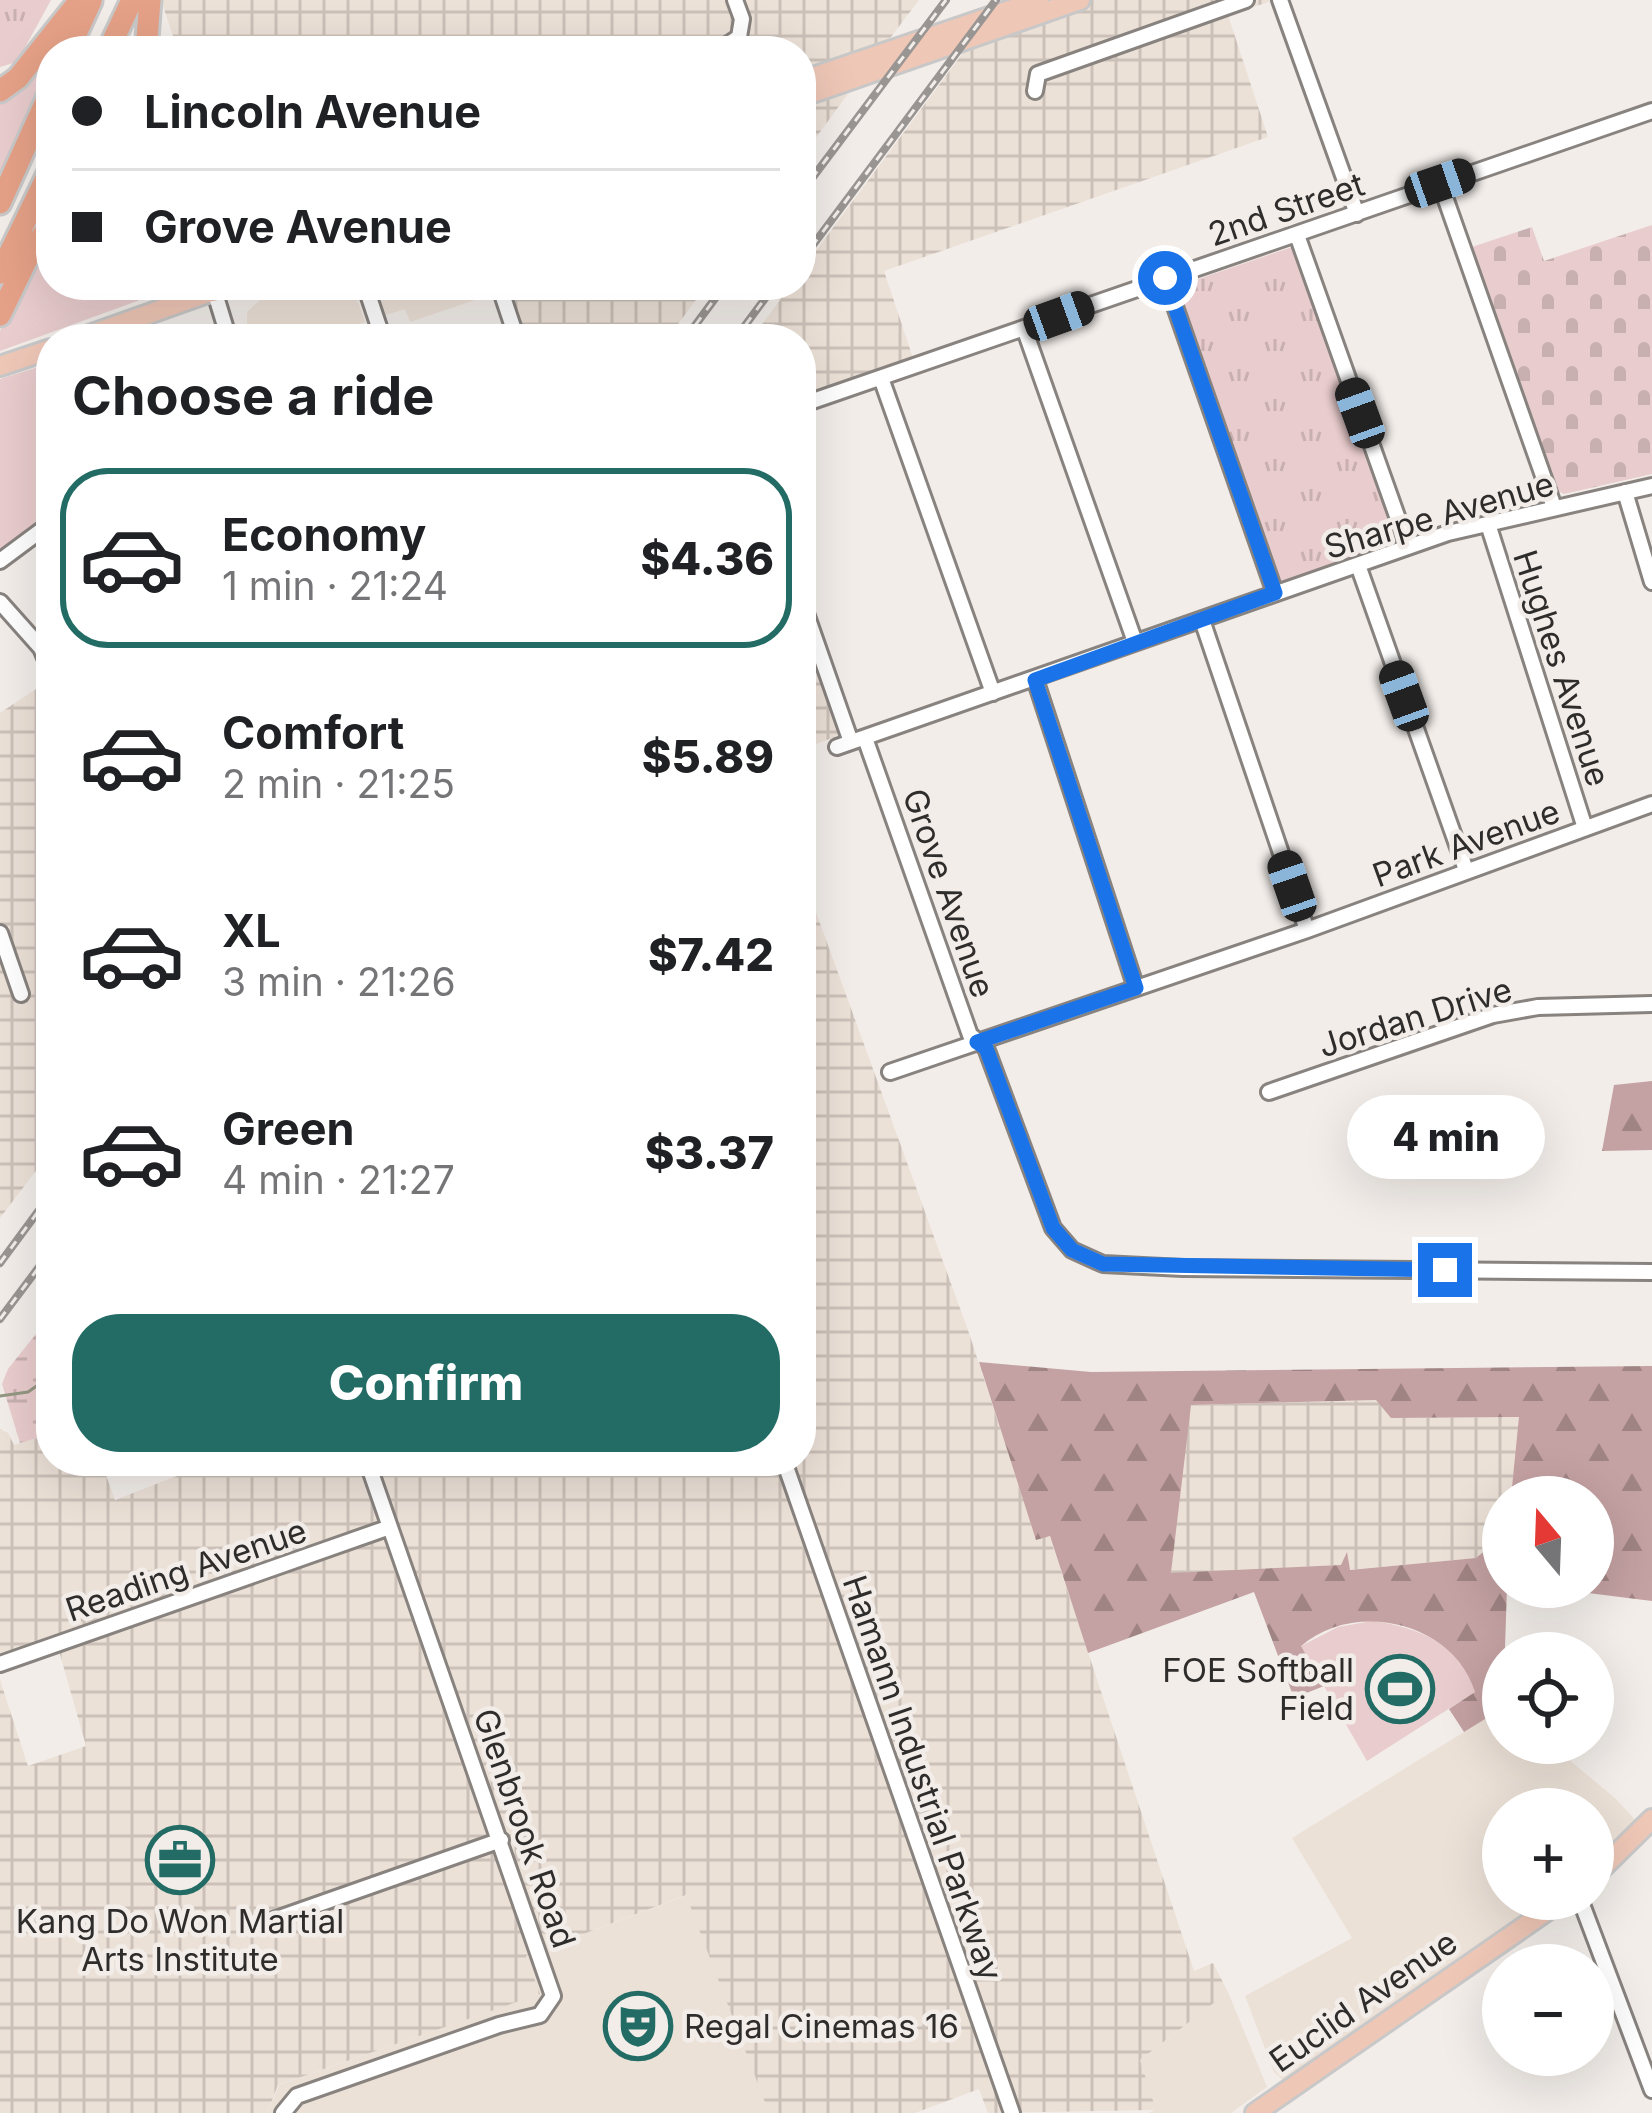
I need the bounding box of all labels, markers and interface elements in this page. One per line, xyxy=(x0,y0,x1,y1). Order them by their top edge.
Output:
text: Lincoln Avenue xyxy=(144,84,481,139)
car xyxy=(1400,154,1480,212)
street label: 2nd Street xyxy=(1203,164,1369,254)
text: Grove Avenue xyxy=(144,199,452,254)
route start xyxy=(1138,251,1192,305)
car xyxy=(1019,287,1099,345)
text: Choose a ride xyxy=(72,363,434,428)
car xyxy=(1331,373,1389,453)
street label: Sharpe Avenue xyxy=(1320,463,1558,567)
icon: car xyxy=(78,504,186,612)
text: Economy xyxy=(222,507,426,562)
text: $4.36 xyxy=(641,531,774,586)
street label: Hughes Avenue xyxy=(1505,545,1619,791)
text: 1 min · 21:24 xyxy=(222,562,448,609)
car xyxy=(1375,656,1433,736)
icon: car xyxy=(78,702,186,810)
text: Comfort xyxy=(222,705,404,760)
text: $5.89 xyxy=(642,729,774,784)
text: 2 min · 21:25 xyxy=(222,760,455,807)
street label: Grove Avenue xyxy=(895,783,1003,1003)
street label: Park Avenue xyxy=(1367,791,1565,895)
car xyxy=(1263,846,1321,926)
icon: car xyxy=(78,900,186,1008)
text: XL xyxy=(222,903,281,958)
text: $7.42 xyxy=(648,927,774,982)
text: 3 min · 21:26 xyxy=(222,958,456,1005)
street label: Jordan Drive xyxy=(1314,969,1516,1065)
callout: 4 min xyxy=(1346,1096,1544,1180)
icon: car xyxy=(78,1098,186,1206)
text: Green xyxy=(222,1101,355,1156)
text: 4 min xyxy=(1392,1113,1500,1160)
text: $3.37 xyxy=(645,1125,774,1180)
text: 4 min · 21:27 xyxy=(222,1156,455,1203)
route end xyxy=(1418,1243,1472,1297)
button: Confirm xyxy=(72,1314,780,1452)
north arrow xyxy=(1482,1476,1614,1608)
map controls xyxy=(1482,1476,1614,2076)
street label: Reading Avenue xyxy=(60,1510,312,1630)
street label: Hamann Industrial Parkway xyxy=(835,1570,1011,1986)
button: locate xyxy=(1482,1632,1614,1764)
place label: FOE Softball Field xyxy=(1162,1650,1354,1728)
sports icon: FOE Softball Field xyxy=(1365,1654,1435,1724)
street label: Glenbrook Road xyxy=(465,1703,585,1953)
button: + xyxy=(1482,1788,1614,1920)
office icon: Kang Do Won Martial Arts Institute xyxy=(145,1825,215,1895)
place label: Kang Do Won Martial Arts Institute xyxy=(16,1901,344,1979)
street label: Euclid Avenue xyxy=(1262,1922,1464,2080)
button: − xyxy=(1482,1944,1614,2076)
theatre icon: Regal Cinemas 16 xyxy=(603,1991,673,2061)
place label: Regal Cinemas 16 xyxy=(684,2006,959,2046)

